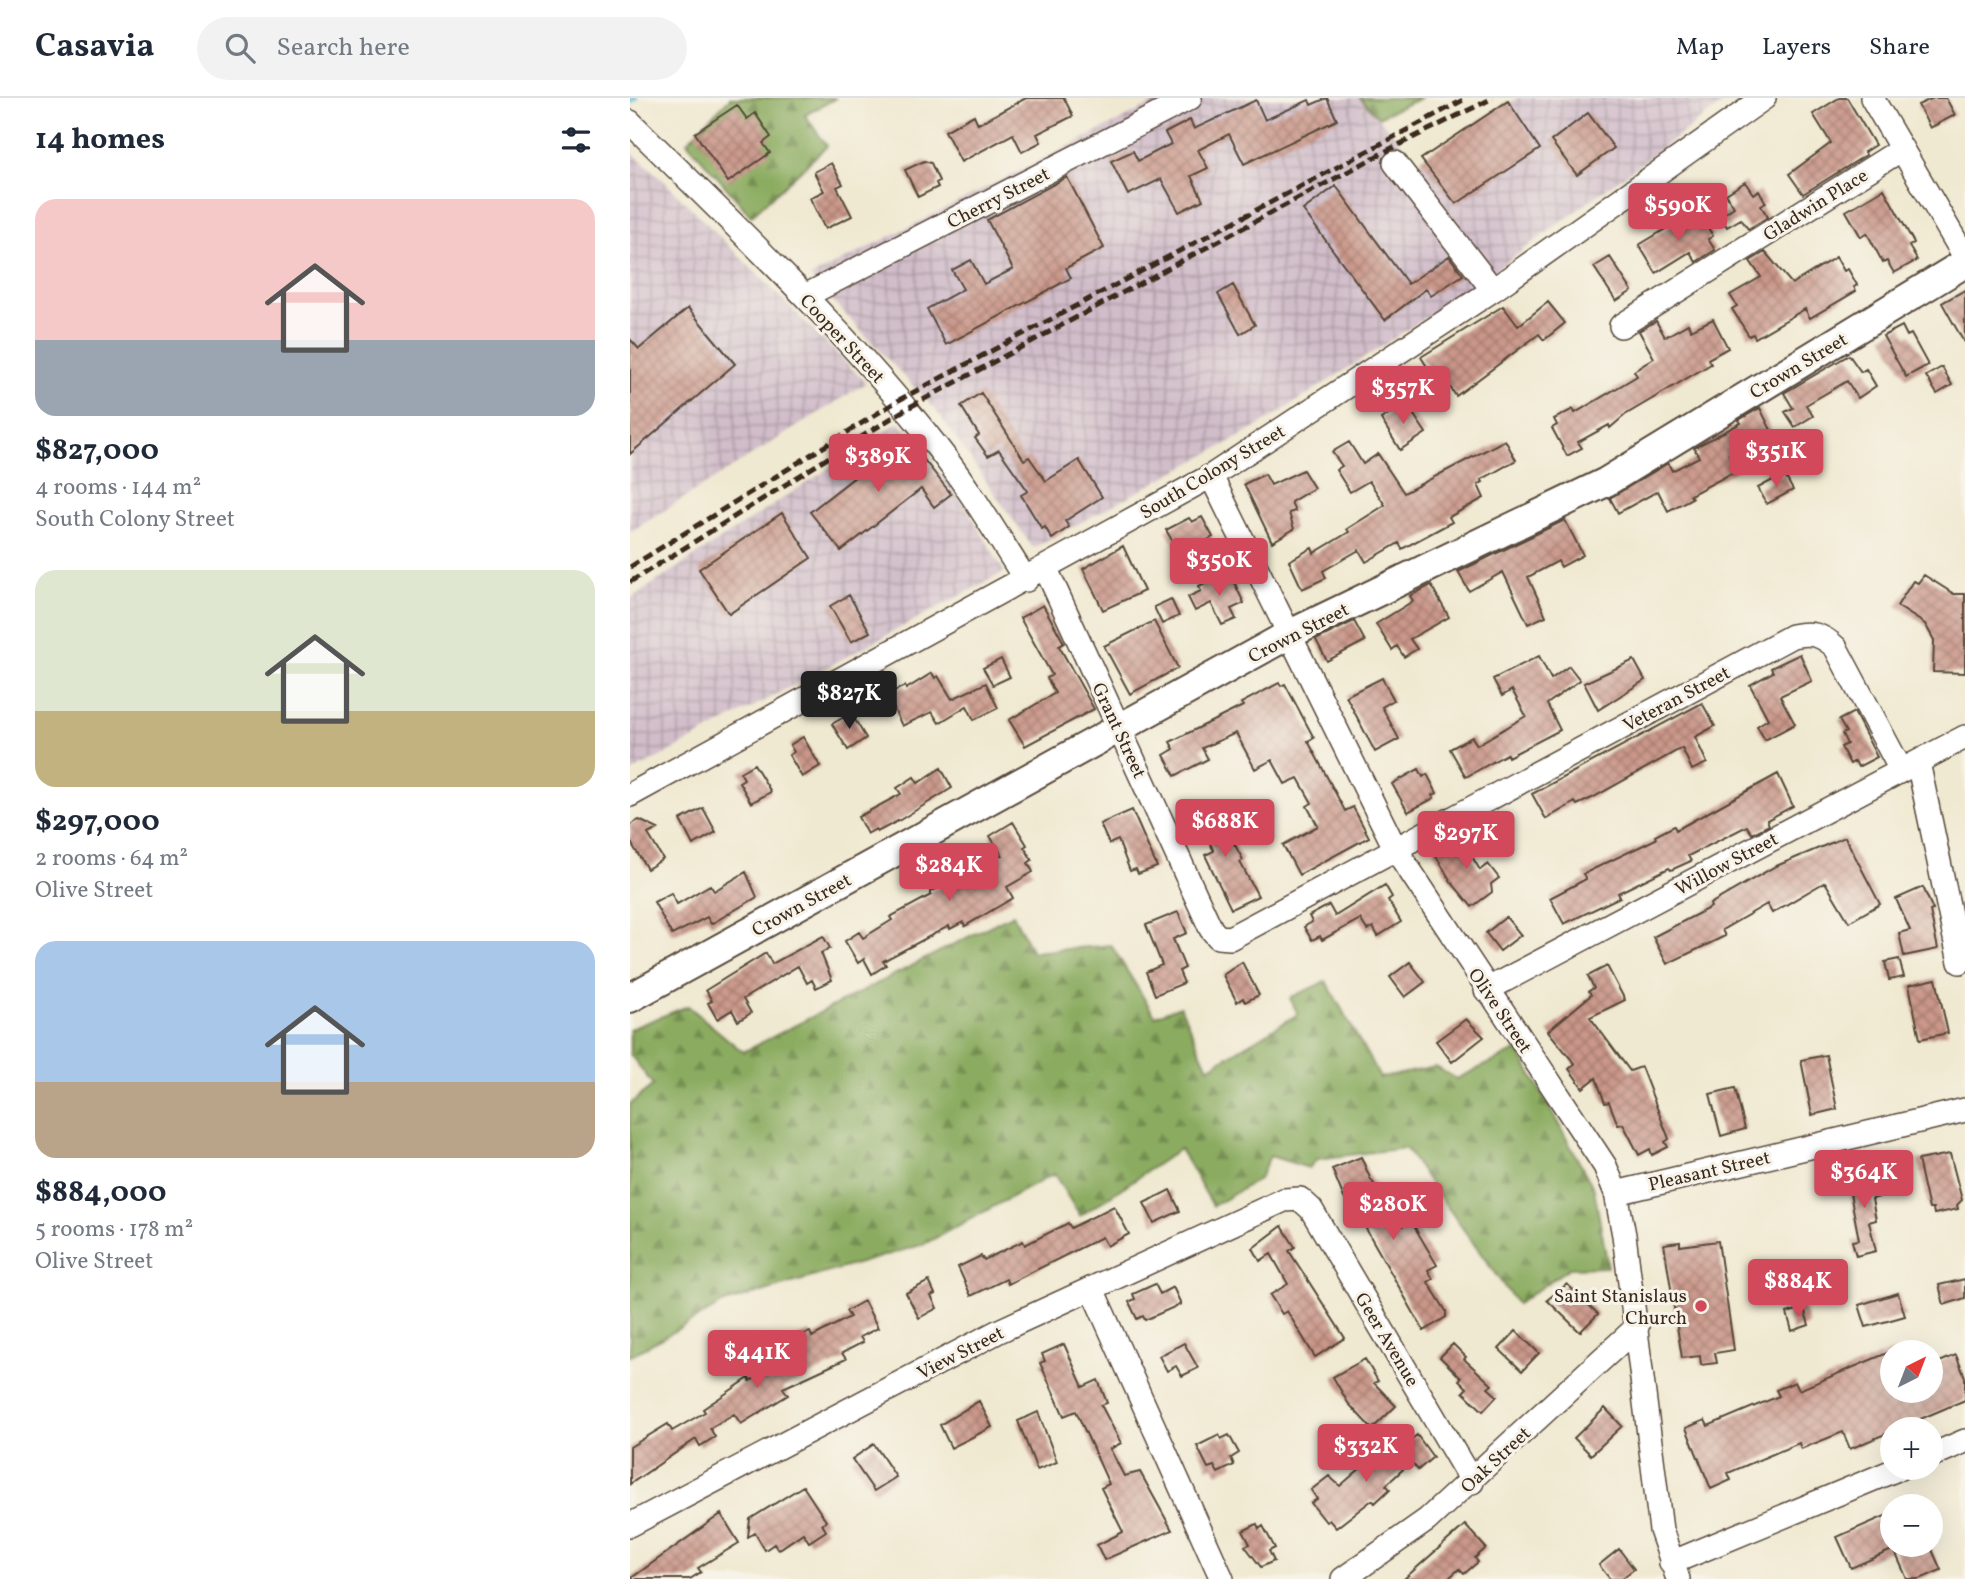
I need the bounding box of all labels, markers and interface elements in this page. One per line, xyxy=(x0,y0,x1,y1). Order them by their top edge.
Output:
search box xyxy=(197,17,687,80)
text: Casavia xyxy=(35,25,155,71)
icon: search xyxy=(221,29,259,67)
text: Search here xyxy=(277,30,410,66)
text: Map xyxy=(1676,31,1724,65)
text: Layers xyxy=(1762,31,1831,65)
text: Share xyxy=(1869,31,1930,65)
text: 14 homes xyxy=(35,119,165,161)
icon: filters xyxy=(557,121,595,159)
street label: Cherry Street xyxy=(943,162,1055,236)
street label: Gladwin Place xyxy=(1759,163,1873,248)
pin: $590K xyxy=(1629,184,1727,243)
text: $590K xyxy=(1644,190,1712,222)
icon: home xyxy=(252,245,378,371)
street label: Cooper Street xyxy=(793,289,890,390)
street label: Crown Street xyxy=(1745,327,1853,406)
pin: $357K xyxy=(1354,366,1452,426)
text: $357K xyxy=(1371,373,1435,405)
street label: South Colony Street xyxy=(1136,419,1291,526)
text: $827,000 xyxy=(35,430,159,472)
pin: $351K xyxy=(1727,430,1825,489)
pin: $389K xyxy=(829,434,927,494)
text: $351K xyxy=(1745,436,1807,468)
text: $389K xyxy=(845,441,911,473)
text: 4 rooms · 144 m² xyxy=(35,472,201,504)
text: South Colony Street xyxy=(35,504,235,536)
pin: $350K xyxy=(1170,538,1268,598)
text: $350K xyxy=(1186,545,1252,577)
street label: Crown Street xyxy=(1244,597,1354,670)
icon: home xyxy=(252,616,378,742)
street label: Veteran Street xyxy=(1619,660,1735,739)
pin: $827K xyxy=(800,672,898,731)
text: $827K xyxy=(817,678,881,710)
street label: Grant Street xyxy=(1085,679,1152,783)
pin: $688K xyxy=(1176,800,1274,859)
text: $297,000 xyxy=(35,801,160,843)
text: $688K xyxy=(1191,806,1259,838)
pin: $297K xyxy=(1417,812,1515,871)
text: $297K xyxy=(1433,818,1499,850)
street label: Willow Street xyxy=(1671,827,1783,903)
text: 2 rooms · 64 m² xyxy=(35,843,188,875)
pin: $284K xyxy=(900,844,998,903)
text: $284K xyxy=(915,850,983,882)
street label: Crown Street xyxy=(748,868,857,944)
text: Olive Street xyxy=(35,875,153,907)
street label: Olive Street xyxy=(1461,963,1538,1059)
icon: home xyxy=(252,987,378,1113)
street label: Pleasant Street xyxy=(1646,1145,1773,1199)
pin: $364K xyxy=(1815,1150,1913,1210)
text: $364K xyxy=(1830,1157,1898,1189)
text: $884,000 xyxy=(35,1172,167,1214)
pin: $280K xyxy=(1344,1182,1442,1242)
text: $280K xyxy=(1359,1189,1427,1221)
text: 5 rooms · 178 m² xyxy=(35,1214,193,1246)
text: Olive Street xyxy=(35,1246,153,1278)
pin: $884K xyxy=(1749,1260,1847,1319)
text: $884K xyxy=(1764,1266,1832,1298)
place label: Saint Stanislaus Church xyxy=(1554,1284,1687,1332)
street label: Geer Avenue xyxy=(1348,1288,1425,1392)
marker: Saint Stanislaus Church xyxy=(1693,1298,1709,1314)
street label: View Street xyxy=(913,1321,1009,1387)
pin: $441K xyxy=(708,1330,806,1390)
text: $441K xyxy=(724,1337,790,1369)
north arrow xyxy=(1880,1340,1942,1404)
map controls xyxy=(1880,1340,1943,1557)
button: + xyxy=(1880,1417,1943,1480)
street label: Oak Street xyxy=(1456,1421,1537,1500)
pin: $332K xyxy=(1317,1424,1415,1484)
text: $332K xyxy=(1334,1431,1398,1463)
button: − xyxy=(1880,1494,1943,1557)

